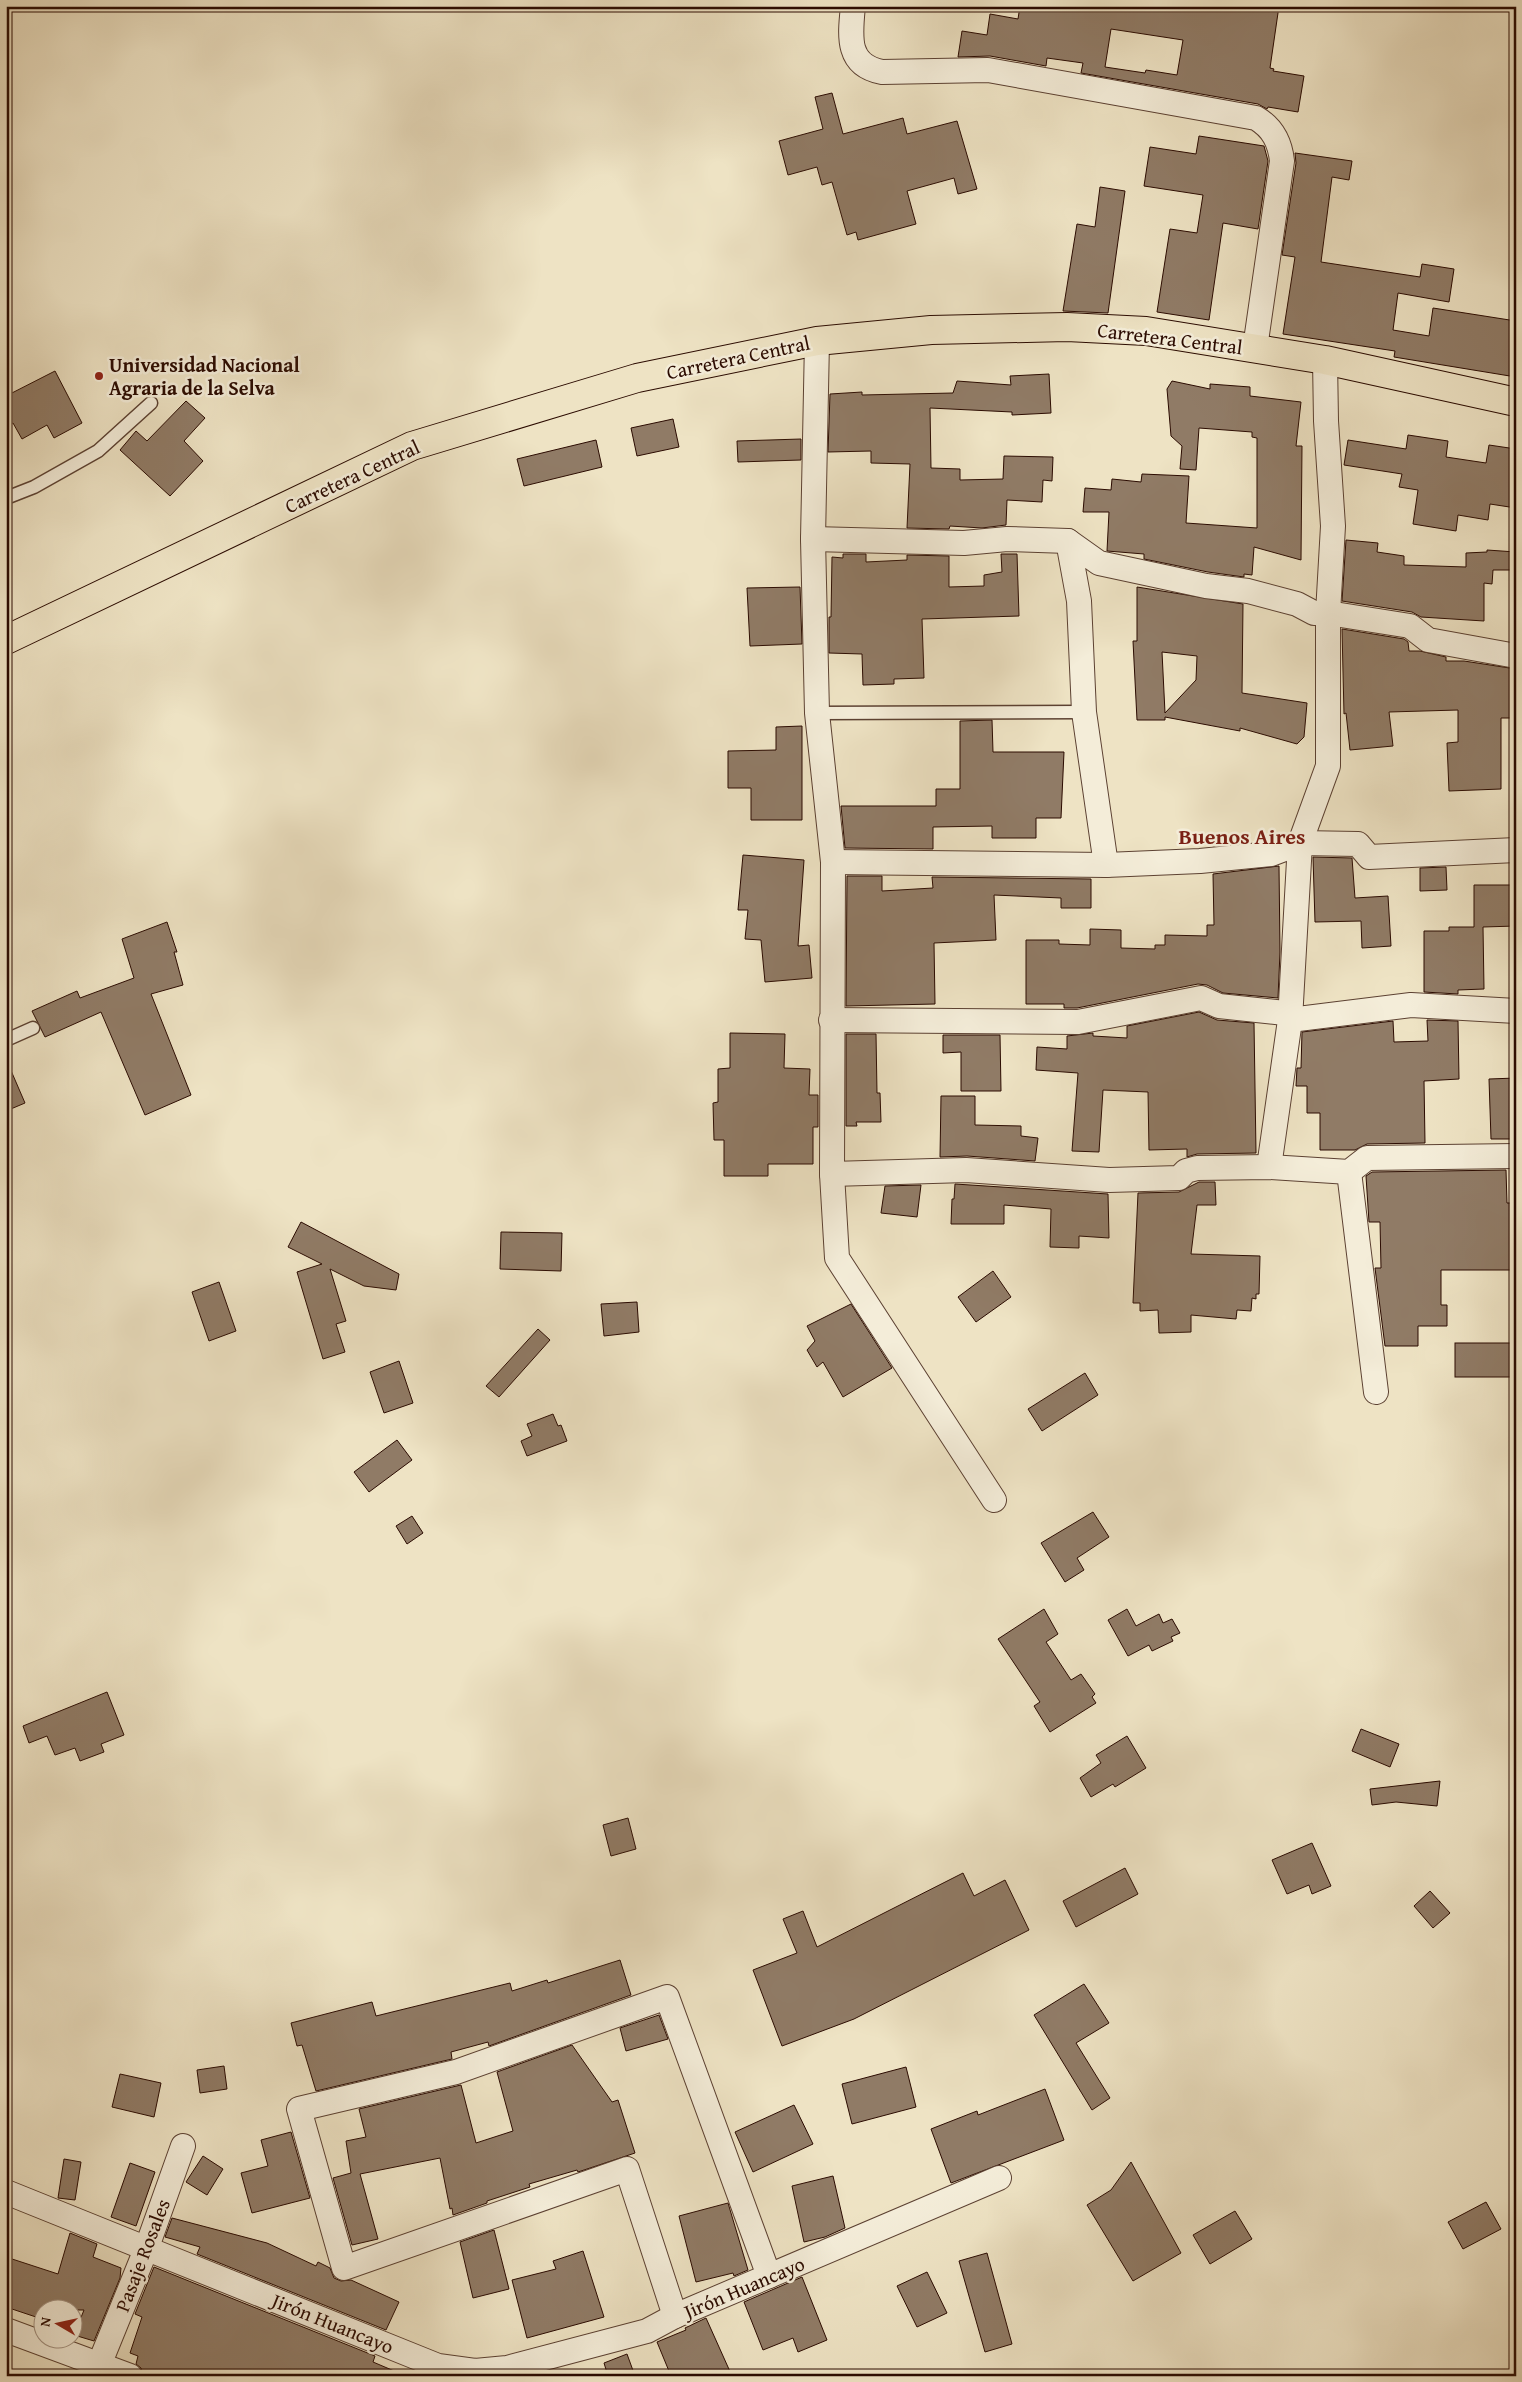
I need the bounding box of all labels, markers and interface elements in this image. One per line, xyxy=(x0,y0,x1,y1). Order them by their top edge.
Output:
street label: Carretera Central xyxy=(1096,315,1245,361)
street label: Carretera Central xyxy=(664,328,813,386)
place label: Universidad Nacional Agraria de la Selva xyxy=(109,350,300,402)
marker: Universidad Nacional Agraria de la Selva xyxy=(93,370,105,382)
street label: Carretera Central xyxy=(280,432,425,520)
district label: Buenos Aires xyxy=(1179,820,1305,852)
street label: Pasaje Rosales xyxy=(107,2194,177,2316)
street label: Jirón Huancayo xyxy=(676,2248,809,2327)
street label: Jirón Huancayo xyxy=(265,2284,398,2361)
north arrow xyxy=(32,2300,82,2350)
text: N xyxy=(35,2315,56,2328)

